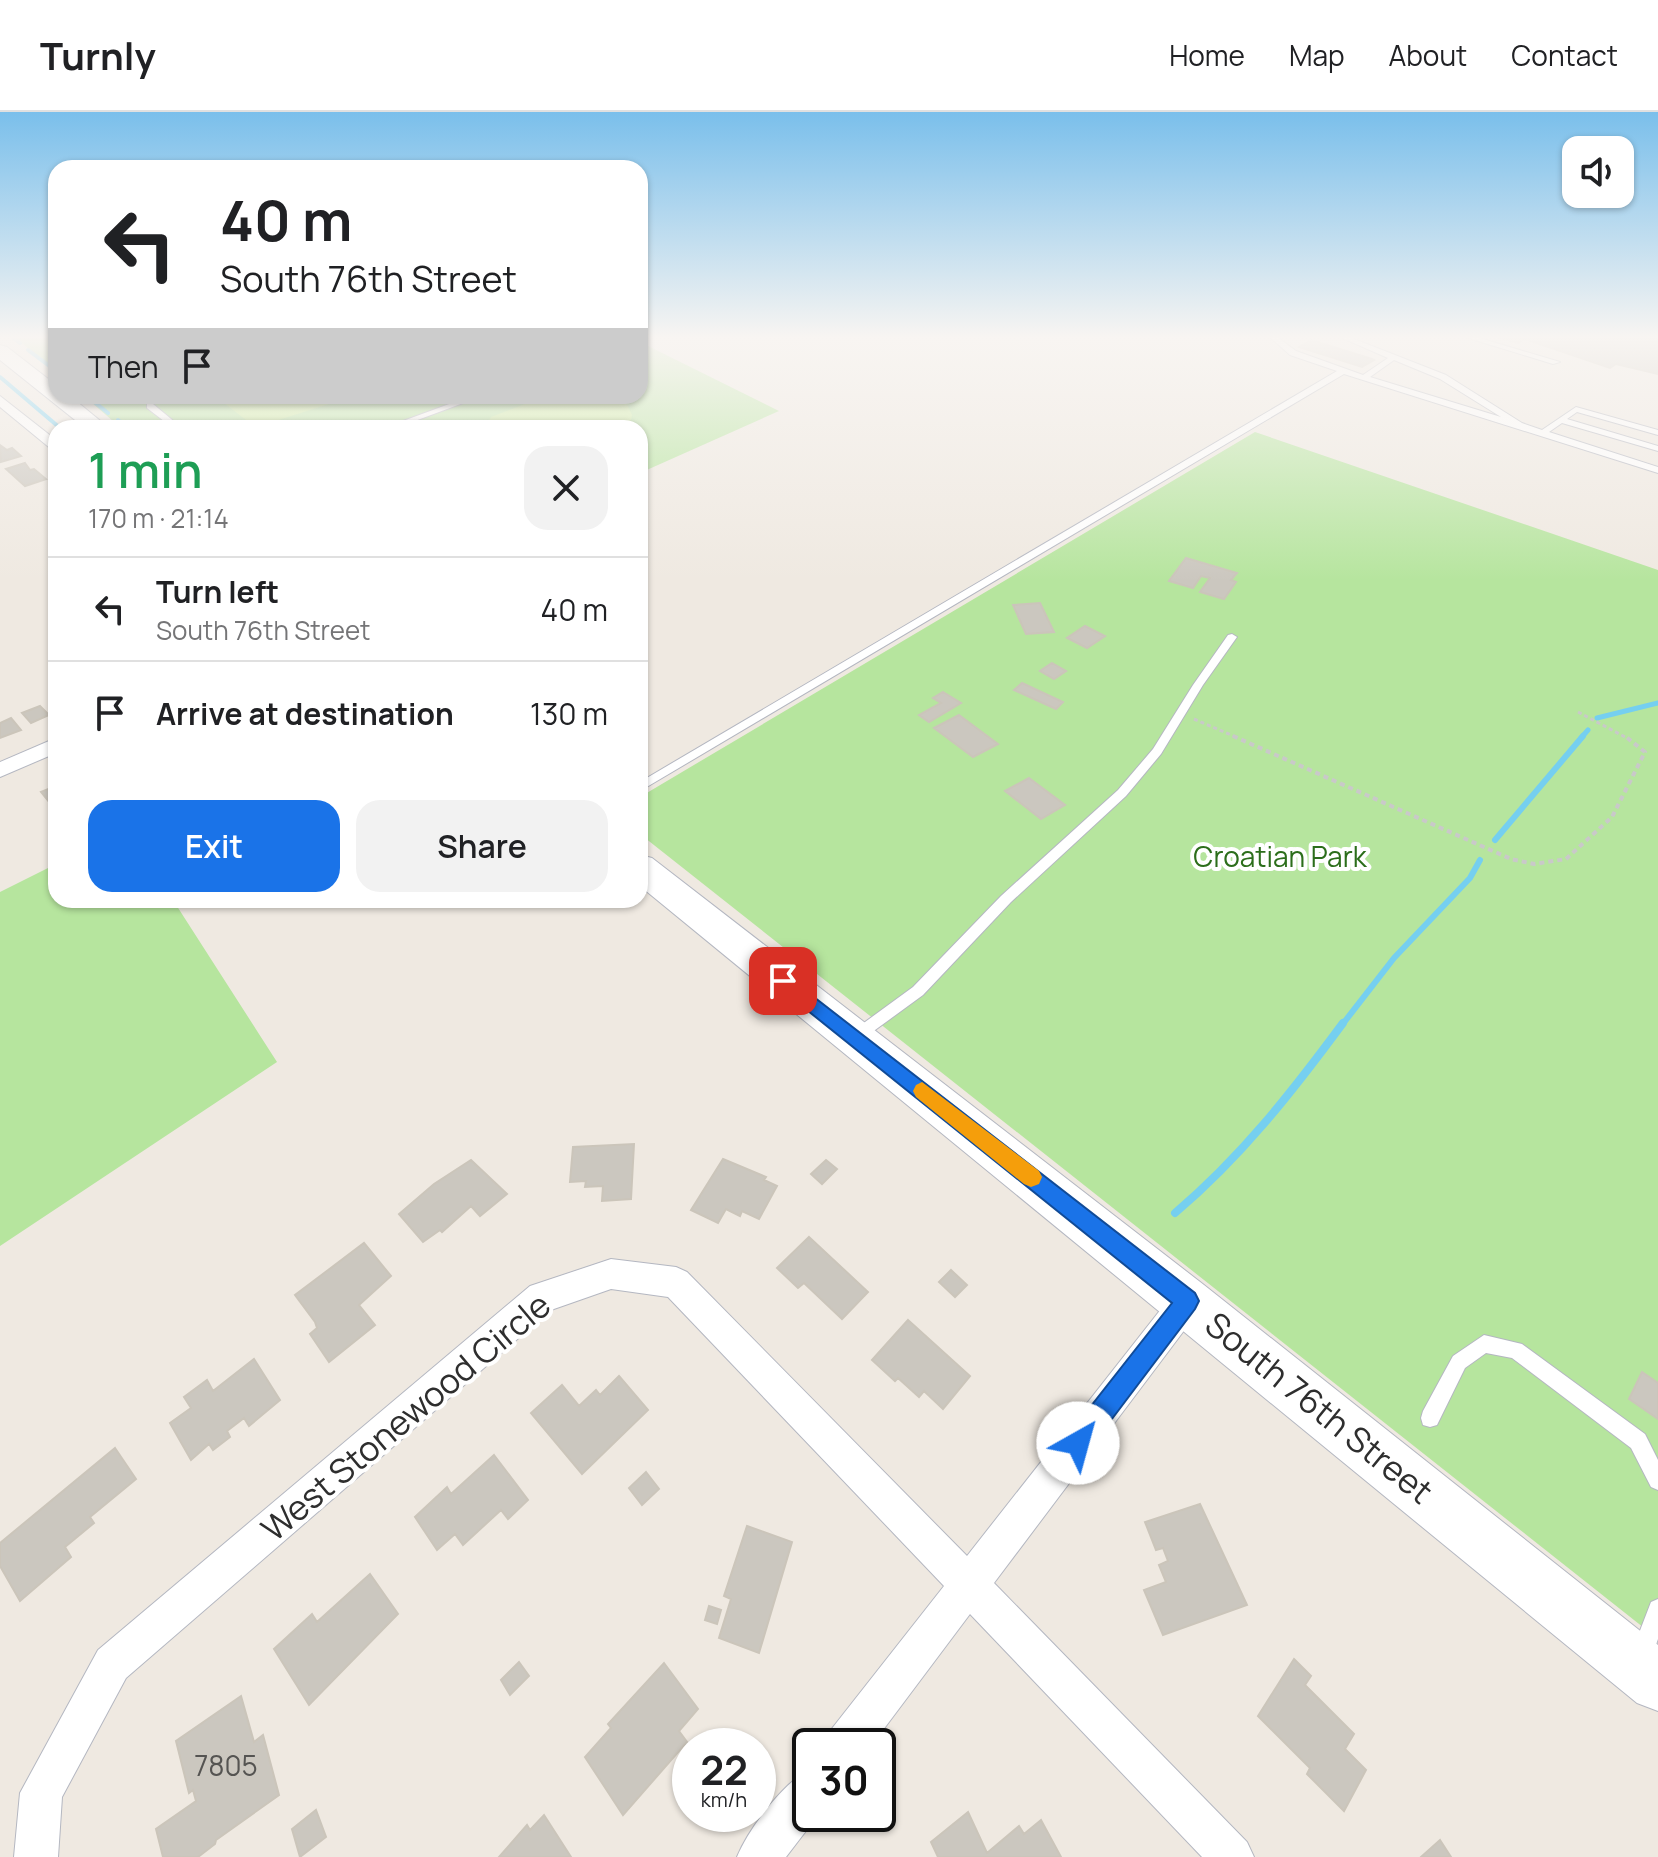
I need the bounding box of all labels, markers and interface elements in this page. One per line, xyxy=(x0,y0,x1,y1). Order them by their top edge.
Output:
text: Turnly xyxy=(40,29,156,81)
text: Home xyxy=(1169,36,1245,74)
text: Map xyxy=(1289,36,1345,74)
text: About xyxy=(1389,36,1467,74)
text: Contact xyxy=(1511,36,1618,74)
map controls xyxy=(1562,136,1634,208)
button: sound xyxy=(1562,136,1634,208)
text: 40 m xyxy=(220,181,352,258)
icon: left xyxy=(88,192,192,296)
text: South 76th Street xyxy=(220,254,517,303)
icon: arrive xyxy=(175,344,219,388)
text: Then xyxy=(88,346,159,387)
text: 1 min xyxy=(88,437,202,502)
button: close xyxy=(524,446,608,530)
text: 170 m · 21:14 xyxy=(88,500,229,536)
text: Turn left xyxy=(156,571,279,612)
icon: left xyxy=(88,587,132,631)
text: 40 m xyxy=(541,589,608,630)
text: South 76th Street xyxy=(156,612,371,648)
icon: arrive xyxy=(88,691,132,735)
text: Arrive at destination xyxy=(156,693,454,734)
text: 130 m xyxy=(530,693,608,734)
button: Exit xyxy=(88,800,340,892)
button: Share xyxy=(356,800,608,892)
park label: Croatian Park xyxy=(1193,837,1368,875)
pin xyxy=(749,947,817,1015)
icon: arrive xyxy=(761,959,805,1003)
street label: West Stonewood Circle xyxy=(251,1282,560,1551)
street label: South 76th Street xyxy=(1196,1301,1443,1513)
position arrow xyxy=(1036,1401,1120,1485)
speed limit sign: 30 xyxy=(792,1728,896,1832)
text: 22 xyxy=(700,1742,748,1797)
house number: 7805 xyxy=(194,1746,258,1784)
text: km/h xyxy=(701,1786,747,1813)

